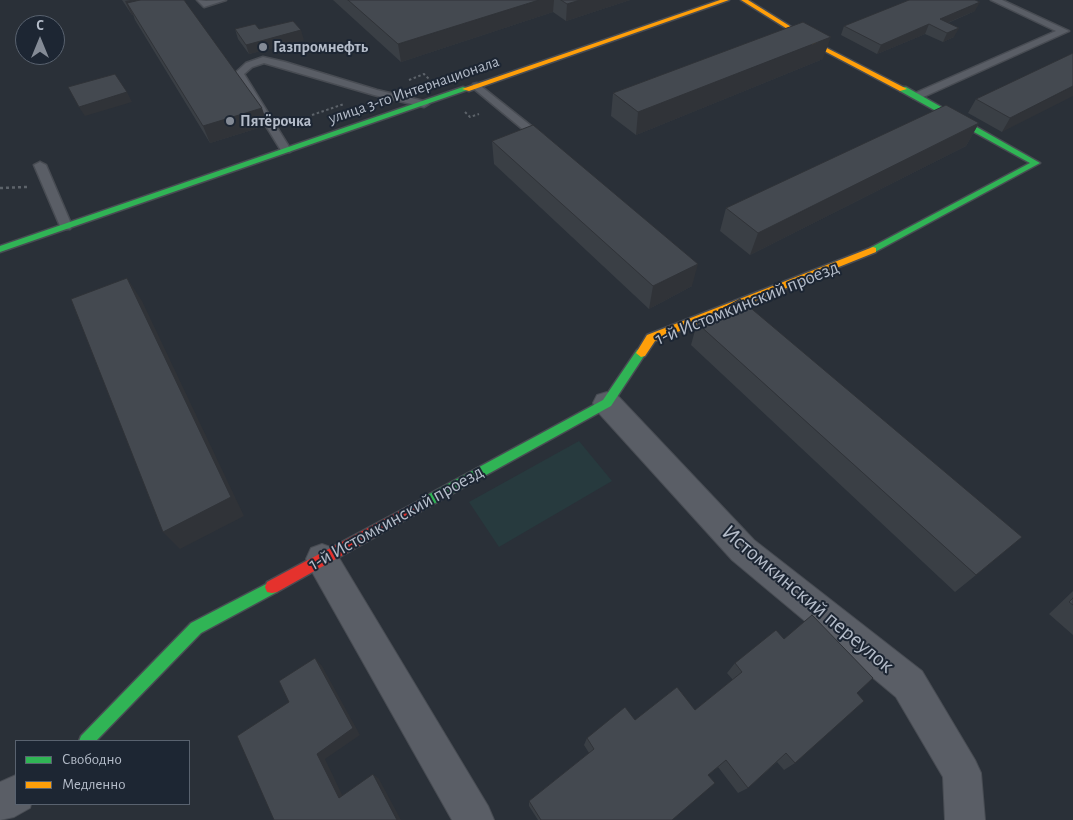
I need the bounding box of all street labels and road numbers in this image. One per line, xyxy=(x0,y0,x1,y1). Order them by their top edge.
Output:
street label: улица 3-го Интернационала xyxy=(326,52,502,128)
street label: 1-й Истомкинский проезд xyxy=(652,256,842,350)
street label: 1-й Истомкинский проезд xyxy=(305,460,487,576)
street label: Истомкинский переулок xyxy=(716,519,900,679)

